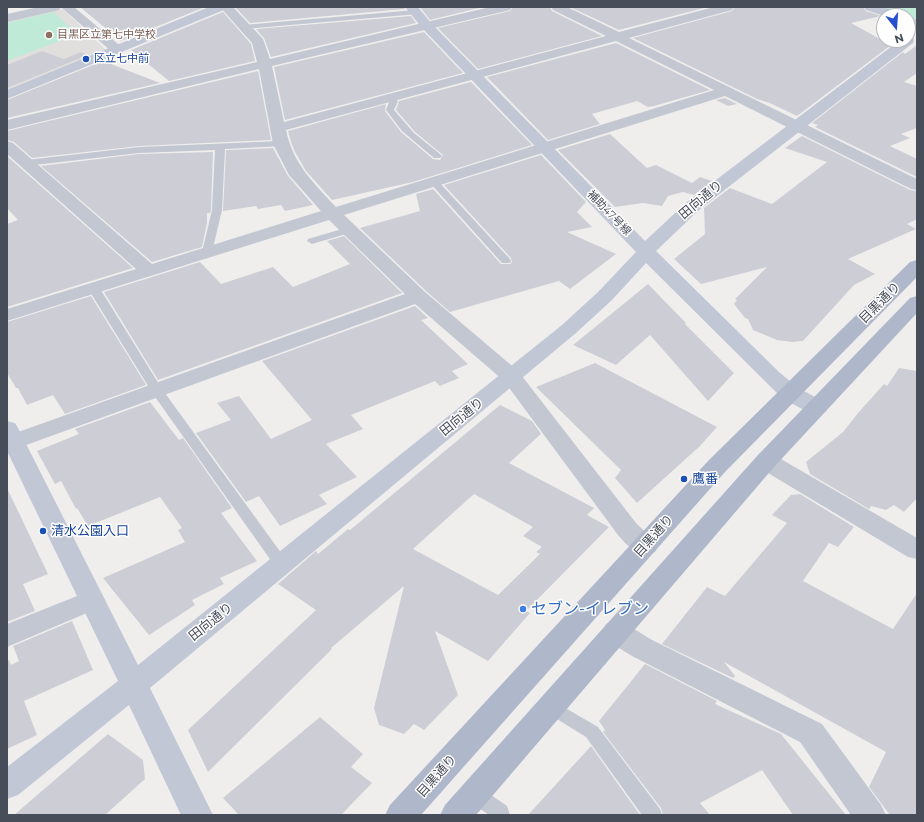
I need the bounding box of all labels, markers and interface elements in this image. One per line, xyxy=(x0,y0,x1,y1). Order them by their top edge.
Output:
north arrow xyxy=(876,8,916,48)
place label: 目黒区立第七中学校 xyxy=(57,28,156,42)
marker: 目黒区立第七中学校 xyxy=(44,30,54,40)
text: N xyxy=(893,31,906,47)
place label: 区立七中前 xyxy=(94,52,149,66)
marker: 区立七中前 xyxy=(81,54,91,64)
street label: 田向通り xyxy=(676,177,726,223)
street label: 補助47号線 xyxy=(584,188,634,238)
street label: 目黒通り xyxy=(856,279,904,327)
street label: 田向通り xyxy=(437,395,487,439)
place label: 鷹番 xyxy=(692,471,718,487)
marker: 鷹番 xyxy=(679,474,689,484)
street label: 目黒通り xyxy=(631,511,677,561)
place label: 清水公園入口 xyxy=(51,523,129,539)
marker: 清水公園入口 xyxy=(38,526,48,536)
place label: セブン-イレブン xyxy=(531,599,649,619)
street label: 田向通り xyxy=(186,600,236,644)
marker: セブン-イレブン xyxy=(518,604,528,614)
street label: 目黒通り xyxy=(414,751,460,801)

